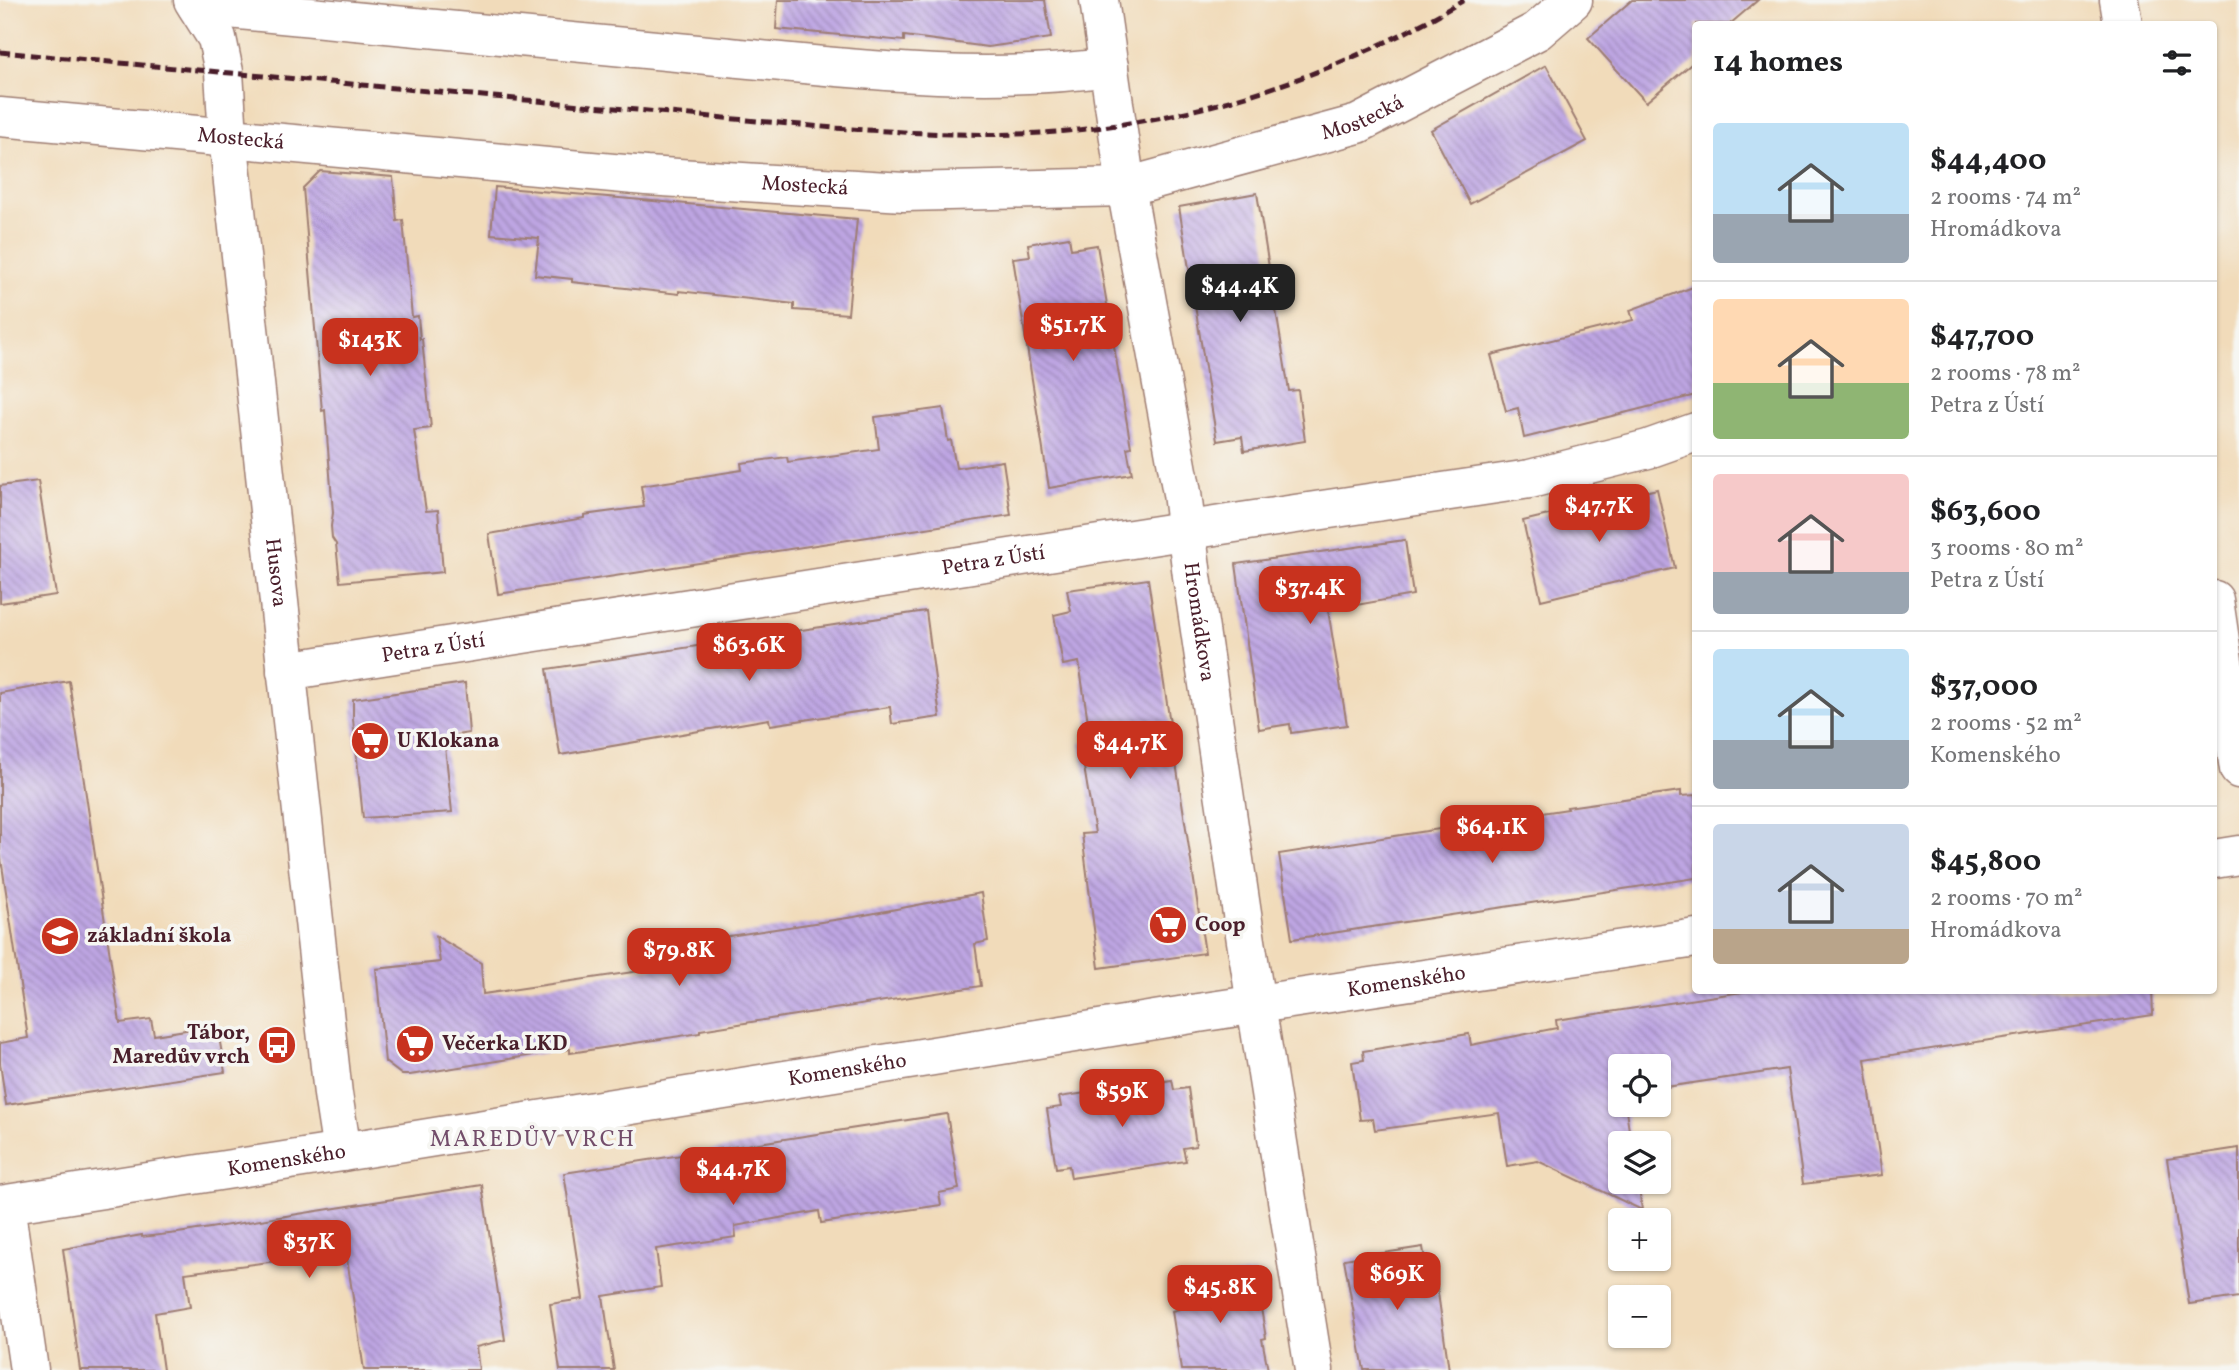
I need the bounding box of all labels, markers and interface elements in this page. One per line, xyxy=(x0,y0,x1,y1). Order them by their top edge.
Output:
text: 14 homes xyxy=(1713,42,1843,84)
icon: filters xyxy=(2158,44,2196,82)
street label: Mostecká xyxy=(1318,88,1409,148)
street label: Mostecká xyxy=(196,121,286,157)
text: $44,400 xyxy=(1930,140,2047,182)
icon: home xyxy=(1769,151,1853,235)
street label: Mostecká xyxy=(761,169,849,203)
text: 2 rooms · 74 m² xyxy=(1930,182,2081,214)
text: Hromádkova xyxy=(1930,214,2062,246)
pin: $44.4K xyxy=(1183,264,1297,324)
text: $44.4K xyxy=(1201,271,1279,303)
pin: $51.7K xyxy=(1016,304,1130,363)
text: $51.7K xyxy=(1040,310,1106,342)
text: $47,700 xyxy=(1930,316,2034,358)
pin: $143K xyxy=(321,318,419,378)
text: $143K xyxy=(338,325,402,357)
icon: home xyxy=(1769,327,1853,411)
text: 2 rooms · 78 m² xyxy=(1930,358,2081,390)
text: Petra z Ústí xyxy=(1930,390,2044,422)
pin: $47.7K xyxy=(1542,484,1656,544)
text: $47.7K xyxy=(1565,491,1633,523)
text: $63,600 xyxy=(1930,491,2041,533)
icon: home xyxy=(1769,502,1853,586)
text: 3 rooms · 80 m² xyxy=(1930,533,2083,565)
street label: Husova xyxy=(258,537,294,609)
street label: Petra z Ústí xyxy=(940,538,1048,583)
street label: Hromádkova xyxy=(1176,561,1222,684)
text: Petra z Ústí xyxy=(1930,565,2044,597)
pin: $37.4K xyxy=(1253,566,1367,626)
text: $37.4K xyxy=(1275,573,1345,605)
pin: $63.6K xyxy=(692,624,806,683)
street label: Petra z Ústí xyxy=(379,626,488,670)
text: $63.6K xyxy=(713,630,785,662)
text: $37,000 xyxy=(1930,666,2038,708)
icon: home xyxy=(1769,677,1853,761)
text: 2 rooms · 52 m² xyxy=(1930,708,2082,740)
supermarket icon: U Klokana xyxy=(349,720,391,762)
pin: $44.7K xyxy=(1073,722,1187,781)
place label: U Klokana xyxy=(397,727,499,756)
text: $44.7K xyxy=(1093,728,1167,760)
text: Komenského xyxy=(1930,740,2061,772)
pin: $64.1K xyxy=(1435,806,1549,865)
text: $64.1K xyxy=(1456,812,1528,844)
text: $45,800 xyxy=(1930,841,2041,883)
icon: home xyxy=(1769,852,1853,936)
text: 2 rooms · 70 m² xyxy=(1930,883,2083,915)
supermarket icon: Coop xyxy=(1147,904,1189,946)
place label: Coop xyxy=(1195,911,1246,940)
school or university icon: základní škola xyxy=(39,915,81,957)
text: Hromádkova xyxy=(1930,915,2062,947)
place label: základní škola xyxy=(87,922,231,951)
pin: $79.8K xyxy=(622,928,736,988)
text: $79.8K xyxy=(643,935,715,967)
street label: Komenského xyxy=(1345,958,1468,1005)
place label: Tábor, Maredův vrch xyxy=(112,1019,250,1072)
supermarket icon: Večerka LKD xyxy=(394,1023,436,1065)
bus stop icon: Tábor, Maredův vrch xyxy=(256,1024,298,1066)
place label: Večerka LKD xyxy=(442,1030,567,1059)
street label: Komenského xyxy=(786,1046,909,1094)
map controls xyxy=(1608,1054,1671,1348)
button: locate xyxy=(1608,1054,1671,1117)
pin: $59K xyxy=(1081,1070,1163,1129)
text: $59K xyxy=(1095,1076,1149,1108)
district label: MAREDŮV VRCH xyxy=(430,1124,636,1156)
button: layers xyxy=(1608,1131,1671,1194)
street label: Komenského xyxy=(225,1137,348,1184)
pin: $44.7K xyxy=(676,1148,790,1207)
text: $44.7K xyxy=(696,1154,770,1186)
button: + xyxy=(1608,1208,1671,1271)
pin: $37K xyxy=(268,1220,350,1280)
text: $37K xyxy=(283,1227,335,1259)
pin: $69K xyxy=(1356,1252,1438,1312)
text: $69K xyxy=(1370,1259,1424,1291)
pin: $45.8K xyxy=(1163,1266,1277,1325)
text: $45.8K xyxy=(1183,1272,1257,1304)
button: − xyxy=(1608,1285,1671,1348)

